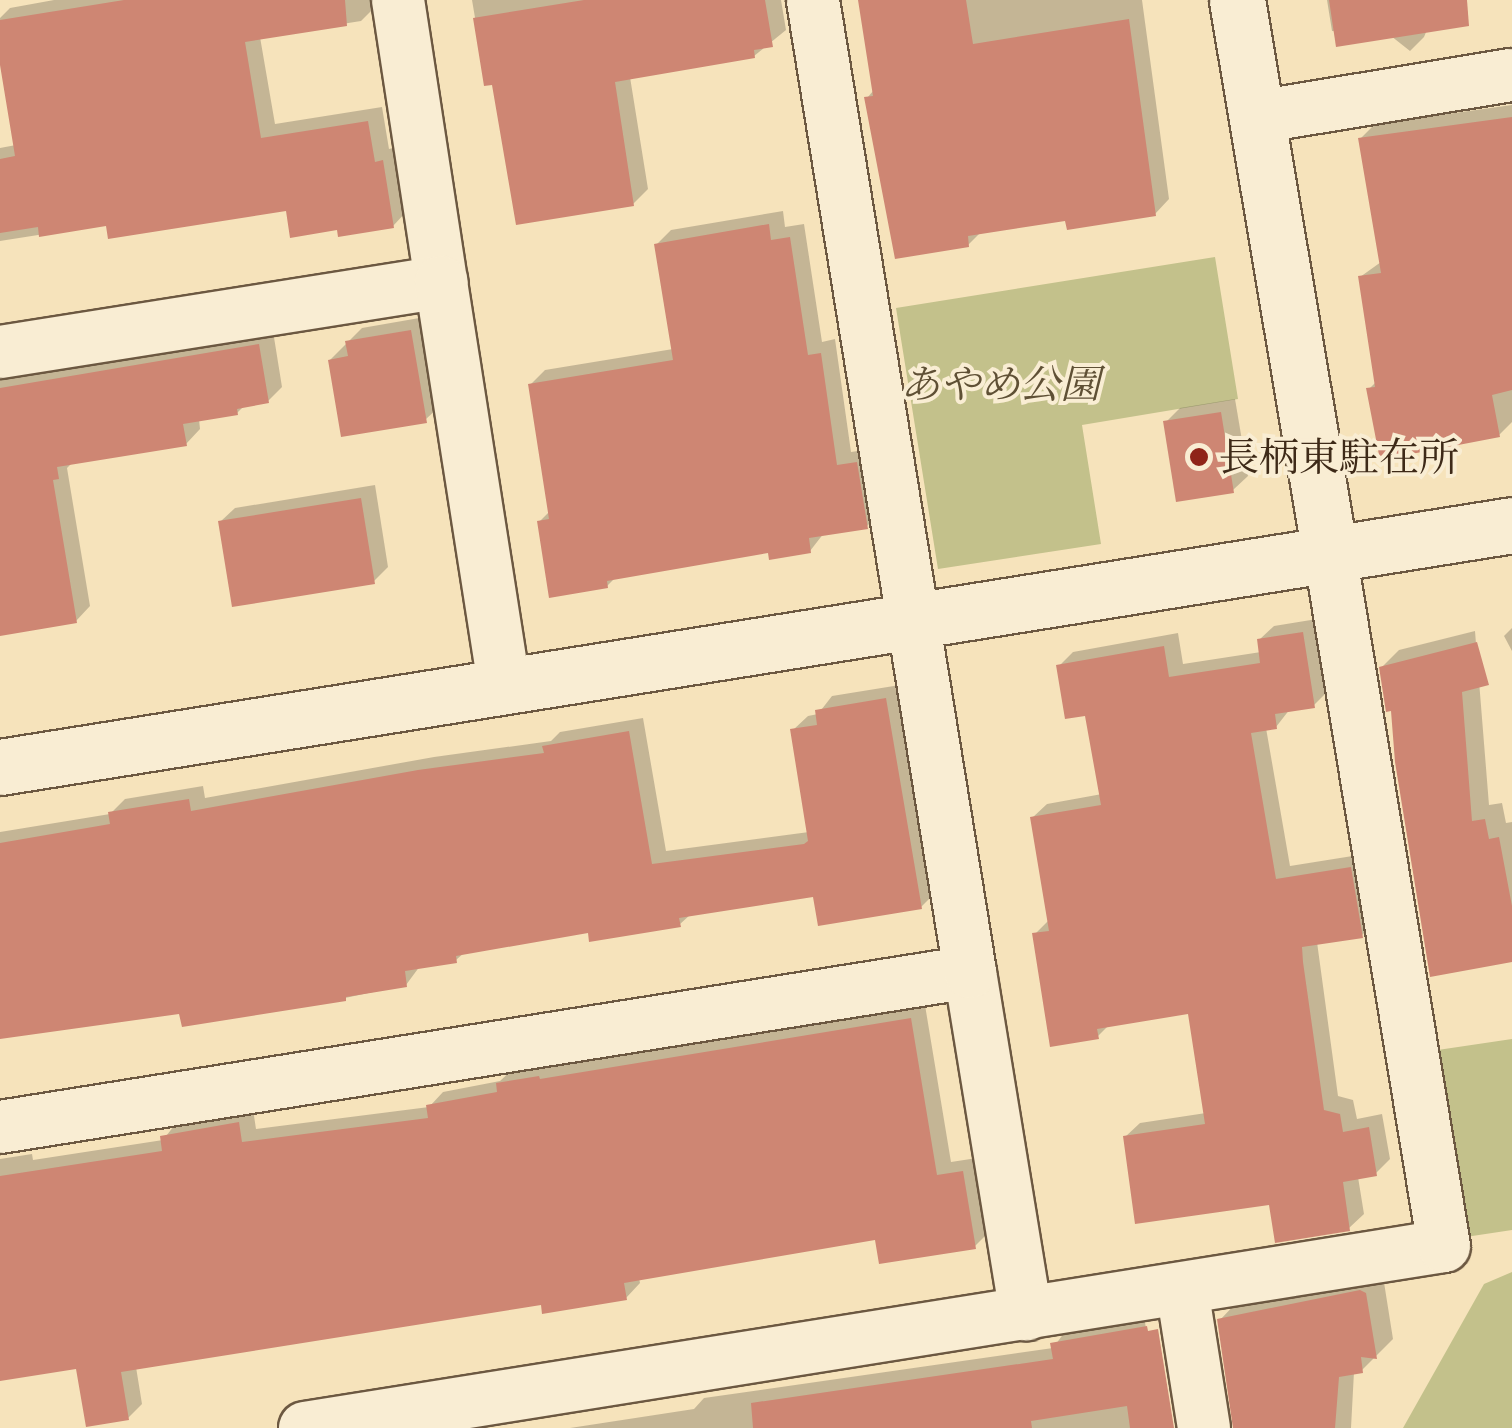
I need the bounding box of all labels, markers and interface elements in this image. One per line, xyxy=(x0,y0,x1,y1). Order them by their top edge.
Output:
park label: あやめ公園 xyxy=(900,360,1100,408)
place label: 長柄東駐在所 xyxy=(1219,433,1459,481)
marker: 長柄東駐在所 xyxy=(1188,446,1210,468)

